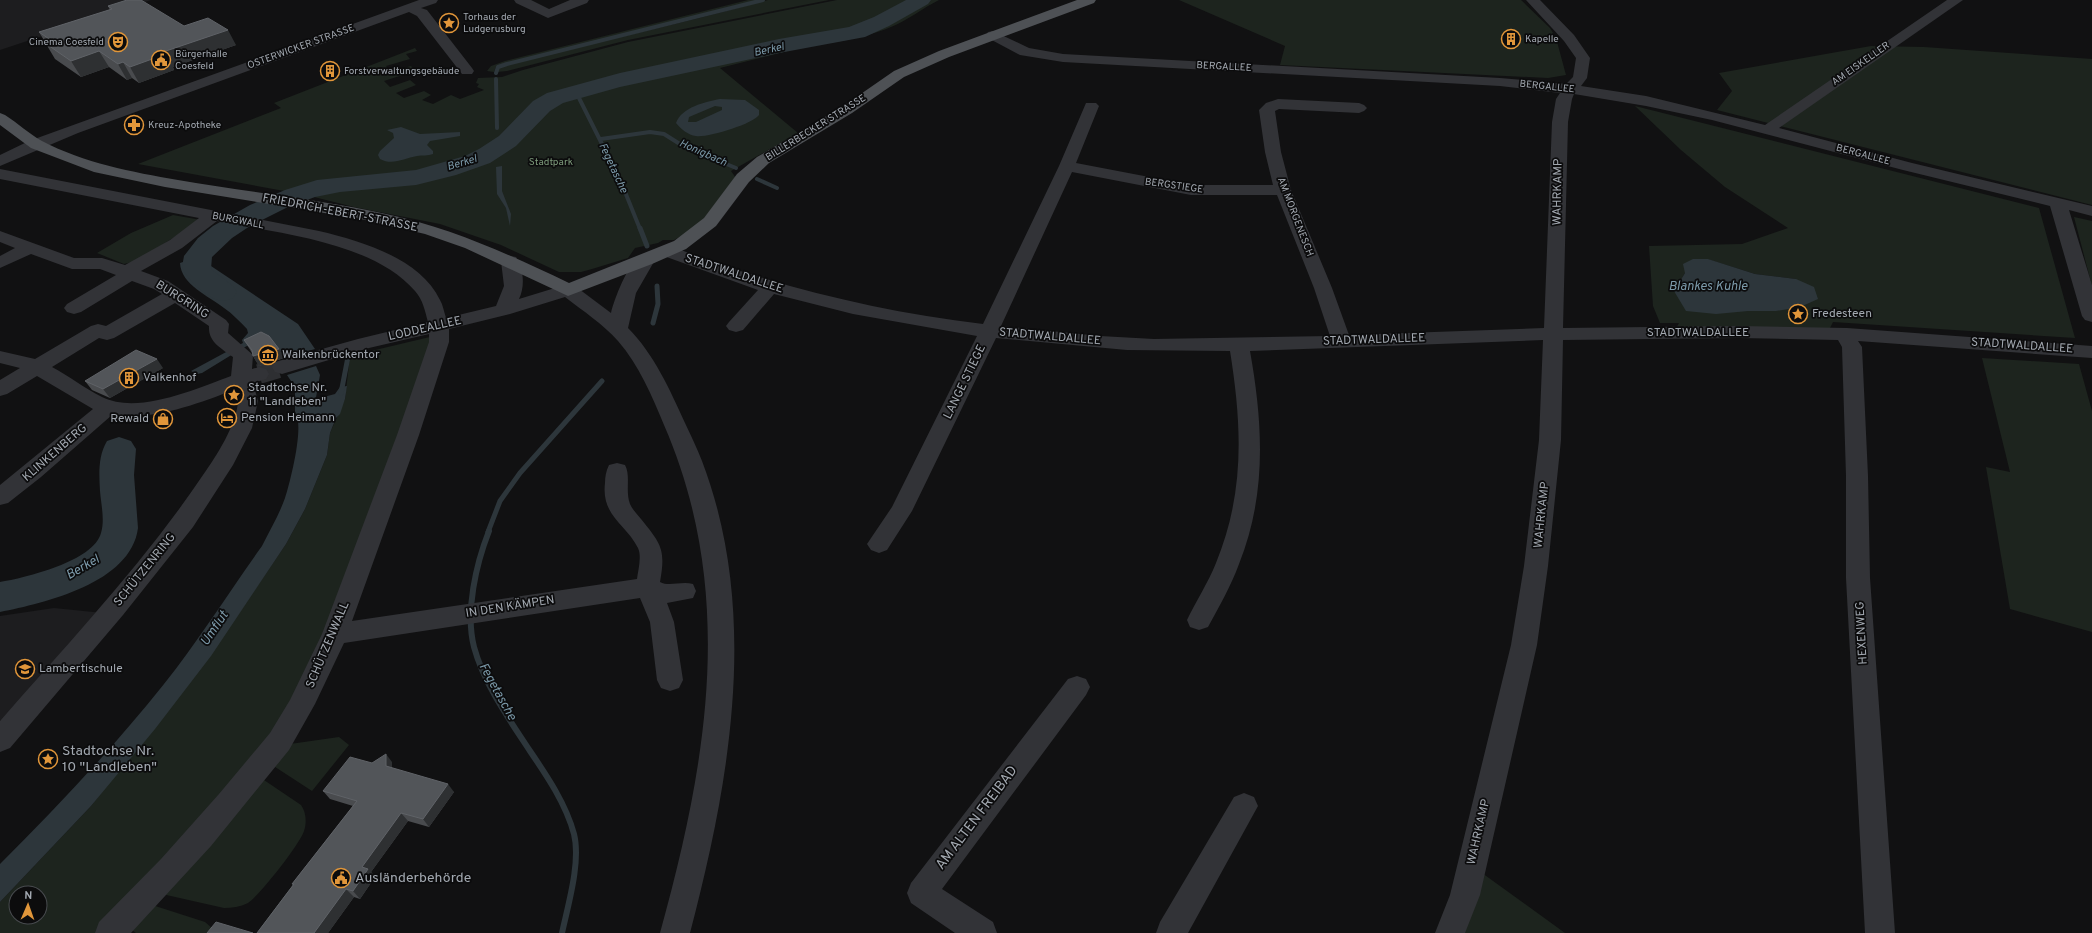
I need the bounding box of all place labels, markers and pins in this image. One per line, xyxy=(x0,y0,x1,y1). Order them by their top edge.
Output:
place label: Torhaus der Ludgerusburg xyxy=(463,11,526,36)
place icon: Torhaus der Ludgerusburg xyxy=(438,12,460,34)
building icon: Kapelle xyxy=(1500,28,1522,50)
theatre icon: Cinema Coesfeld xyxy=(107,31,129,53)
place label: Kapelle xyxy=(1525,33,1559,46)
place label: Cinema Coesfeld xyxy=(29,36,104,49)
place label: Bürgerhalle Coesfeld xyxy=(175,48,227,73)
public building icon: Bürgerhalle Coesfeld xyxy=(150,49,172,71)
building icon: Forstverwaltungsgebäude xyxy=(319,60,341,82)
place label: Forstverwaltungsgebäude xyxy=(344,65,459,78)
pharmacy icon: Kreuz-Apotheke xyxy=(123,114,145,136)
place label: Kreuz-Apotheke xyxy=(148,119,221,132)
place icon: Fredesteen xyxy=(1787,303,1809,325)
place label: Fredesteen xyxy=(1812,306,1872,322)
museum icon: Walkenbrückentor xyxy=(257,344,279,366)
place label: Walkenbrückentor xyxy=(282,347,380,363)
building icon: Valkenhof xyxy=(118,367,140,389)
place label: Valkenhof xyxy=(143,370,196,386)
place label: Stadtochse Nr. 11 "Landleben" xyxy=(248,380,327,410)
place icon: Stadtochse Nr. 11 "Landleben" xyxy=(223,384,245,406)
hotel icon: Pension Heimann xyxy=(216,407,238,429)
shop icon: Rewald xyxy=(152,408,174,430)
place label: Pension Heimann xyxy=(241,410,335,426)
place label: Rewald xyxy=(110,411,149,427)
school or university icon: Lambertischule xyxy=(14,658,36,680)
place label: Lambertischule xyxy=(39,661,123,677)
place label: Stadtochse Nr. 10 "Landleben" xyxy=(62,743,157,776)
place icon: Stadtochse Nr. 10 "Landleben" xyxy=(37,748,59,770)
public building icon: Ausländerbehörde xyxy=(330,867,352,889)
place label: Ausländerbehörde xyxy=(355,870,471,887)

